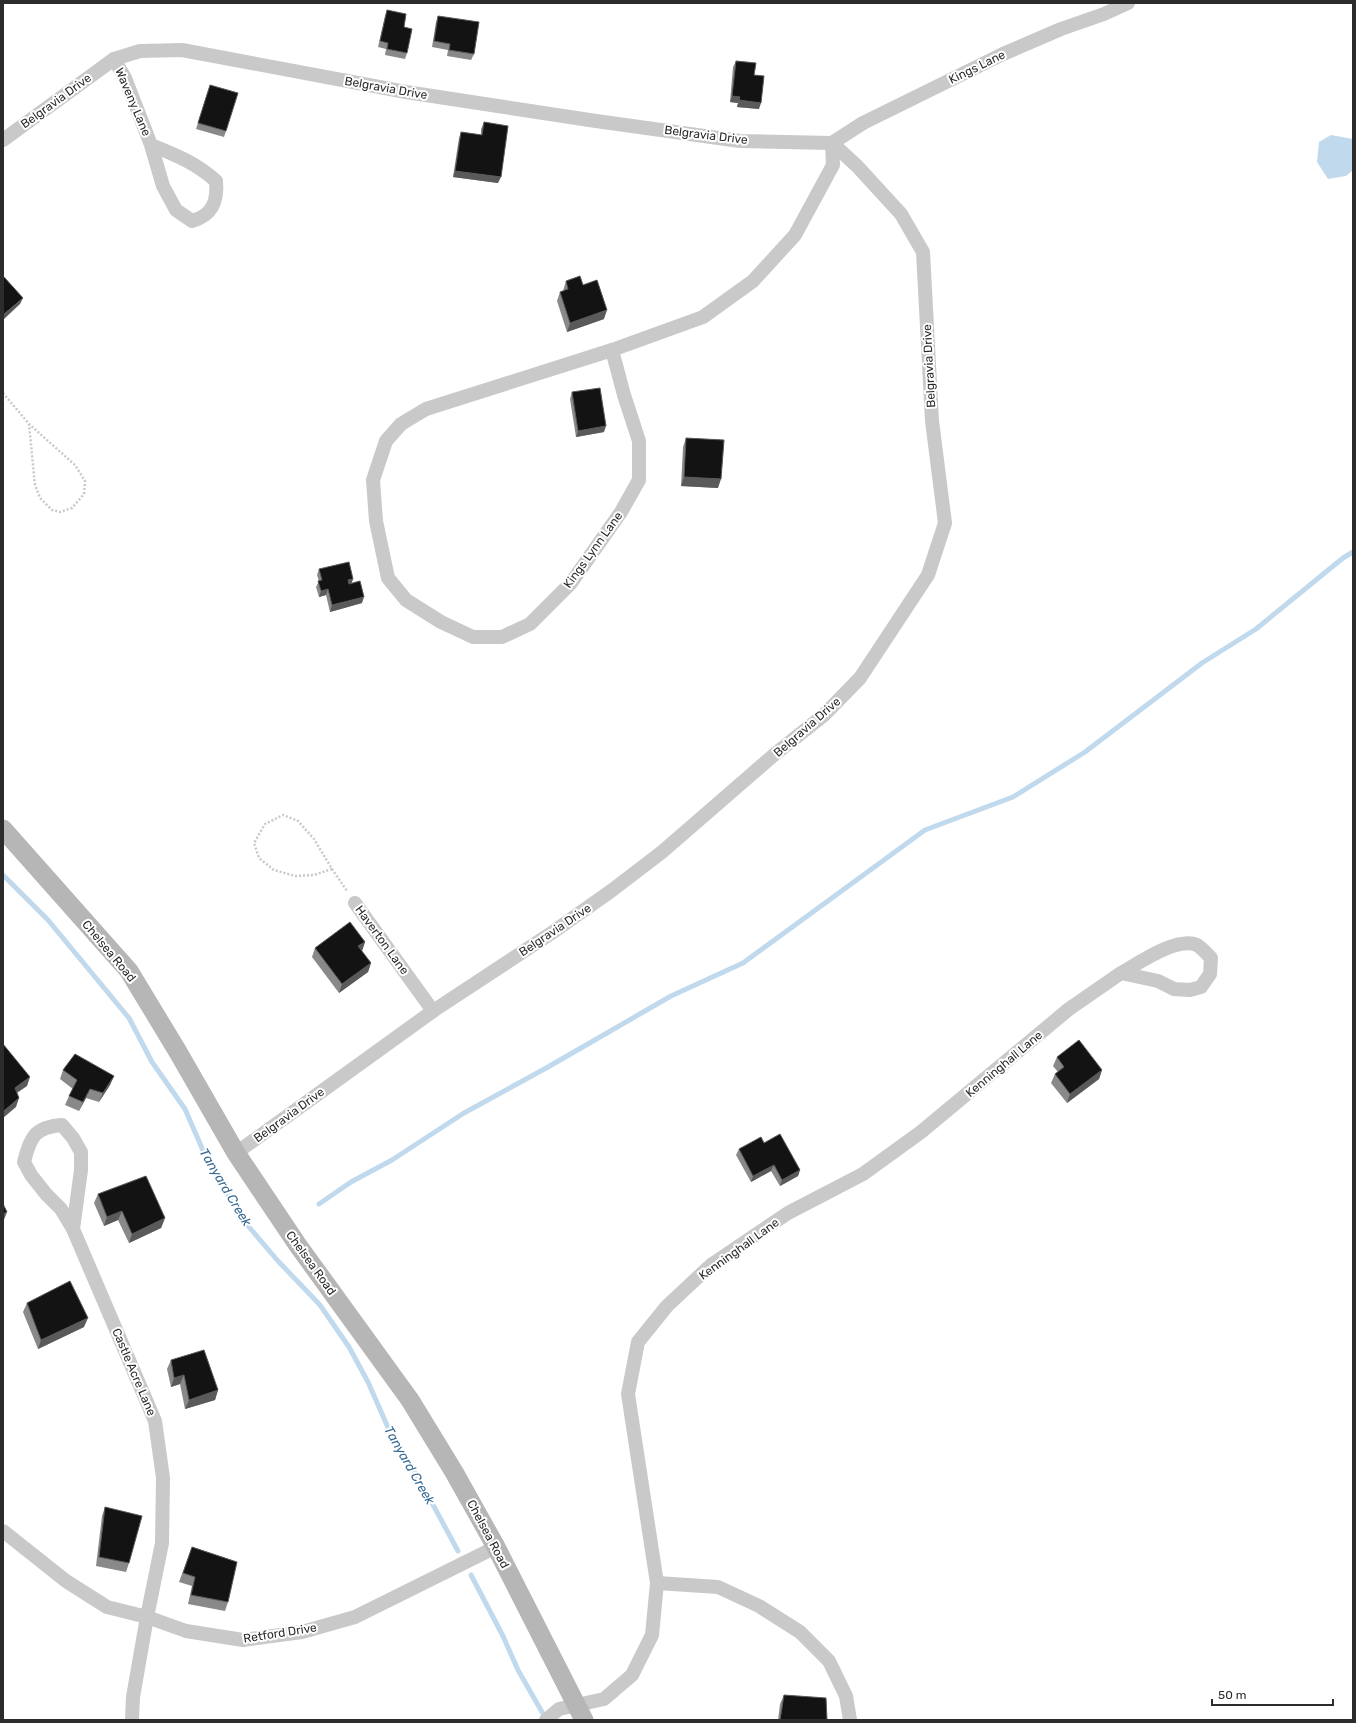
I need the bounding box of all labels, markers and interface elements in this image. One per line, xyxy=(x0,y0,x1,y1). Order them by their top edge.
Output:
street label: Kings Lane xyxy=(947,47,1008,87)
street label: Waveny Lane xyxy=(112,66,154,138)
street label: Belgravia Drive xyxy=(18,71,94,131)
street label: Belgravia Drive xyxy=(344,74,429,102)
street label: Belgravia Drive xyxy=(664,123,749,147)
street label: Belgravia Drive xyxy=(920,324,938,408)
street label: Kings Lynn Lane xyxy=(561,509,625,591)
street label: Belgravia Drive xyxy=(771,694,843,760)
street label: Belgravia Drive xyxy=(516,901,594,959)
street label: Haverton Lane xyxy=(352,903,412,977)
street label: Chelsea Road xyxy=(79,917,139,985)
street label: Kenninghall Lane xyxy=(963,1028,1045,1100)
street label: Belgravia Drive xyxy=(251,1085,327,1145)
water label: Tanyard Creek xyxy=(196,1146,255,1229)
street label: Kenninghall Lane xyxy=(696,1215,782,1283)
street label: Chelsea Road xyxy=(283,1228,339,1298)
street label: Castle Acre Lane xyxy=(109,1326,159,1418)
water label: Tanyard Creek xyxy=(381,1423,438,1507)
street label: Chelsea Road xyxy=(464,1497,512,1571)
street label: Retford Drive xyxy=(242,1620,318,1646)
scale bar xyxy=(1212,1681,1333,1707)
text: 50 m xyxy=(1218,1688,1246,1702)

